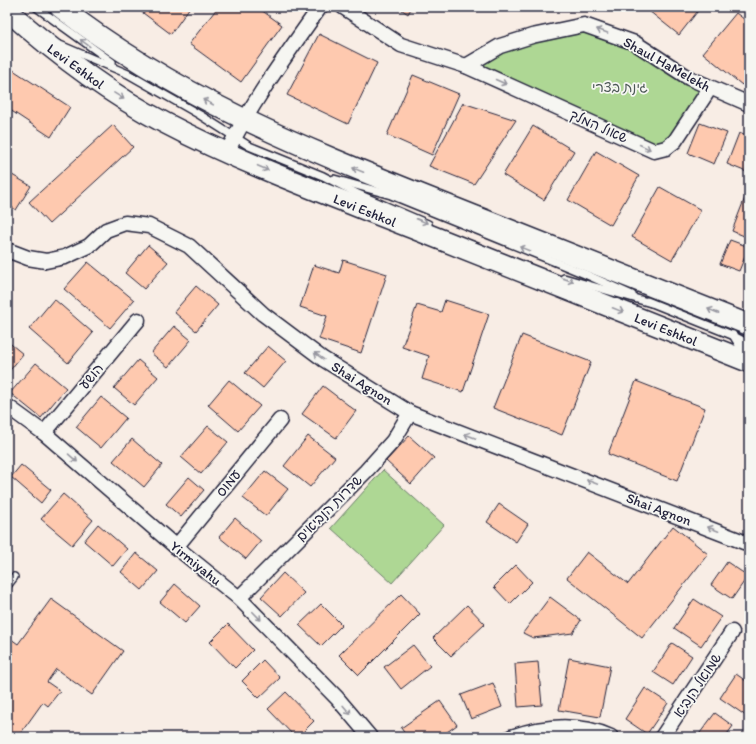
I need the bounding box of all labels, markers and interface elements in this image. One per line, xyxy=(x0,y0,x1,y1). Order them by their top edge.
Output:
one-way arrow xyxy=(595,27,608,34)
street label: Shaul HaMelekh xyxy=(620,33,713,95)
one-way arrow xyxy=(80,39,91,47)
street label: Levi Eshkol xyxy=(44,40,108,93)
one-way arrow xyxy=(495,79,507,86)
park label: גינת בצרי xyxy=(592,79,648,96)
one-way arrow xyxy=(114,92,125,100)
one-way arrow xyxy=(202,98,214,106)
street label: שאול המלך xyxy=(567,106,631,147)
one-way arrow xyxy=(639,144,651,151)
one-way arrow xyxy=(257,164,269,172)
one-way arrow xyxy=(352,165,364,173)
street label: Levi Eshkol xyxy=(331,190,399,231)
one-way arrow xyxy=(415,218,427,225)
one-way arrow xyxy=(520,245,532,253)
one-way arrow xyxy=(562,276,574,284)
one-way arrow xyxy=(611,306,623,314)
one-way arrow xyxy=(707,306,719,314)
street label: Levi Eshkol xyxy=(632,309,700,350)
one-way arrow xyxy=(314,352,325,360)
street label: Shai Agnon xyxy=(328,358,395,409)
street label: הושע xyxy=(76,360,107,393)
one-way arrow xyxy=(465,431,477,439)
one-way arrow xyxy=(68,454,79,463)
street label: עמוס xyxy=(212,466,244,500)
street label: שדרות הנביאים xyxy=(293,471,366,545)
one-way arrow xyxy=(586,478,598,486)
street label: Shai Agnon xyxy=(624,489,694,530)
one-way arrow xyxy=(707,525,719,533)
street label: Yirmiyahu xyxy=(167,538,225,589)
one-way arrow xyxy=(252,611,262,621)
street label: שמואל הנביא xyxy=(670,649,725,721)
one-way arrow xyxy=(342,704,351,715)

